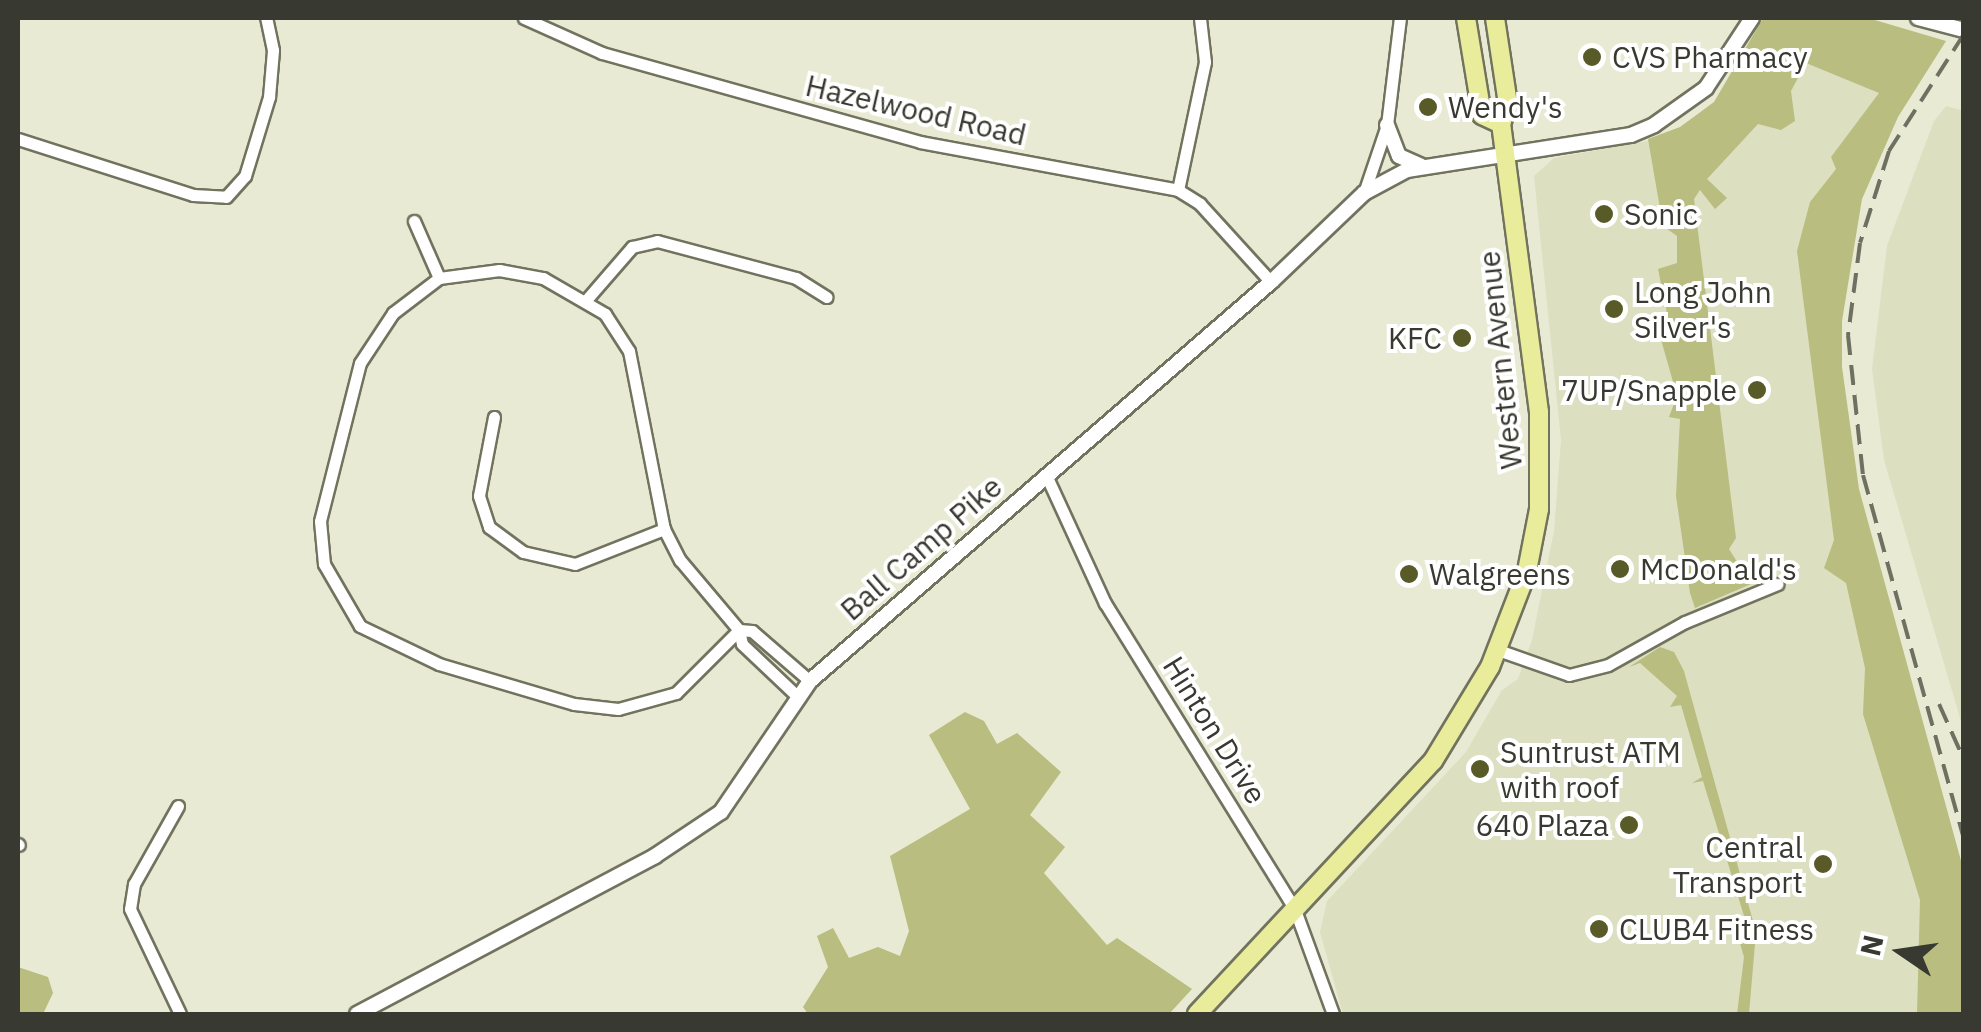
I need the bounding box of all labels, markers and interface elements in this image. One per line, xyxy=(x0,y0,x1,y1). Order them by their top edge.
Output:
place label: CVS Pharmacy xyxy=(1612,39,1808,75)
marker: CVS Pharmacy xyxy=(1581,46,1603,68)
street label: Hazelwood Road xyxy=(802,67,1030,153)
place label: Wendy's xyxy=(1448,89,1563,125)
marker: Wendy's xyxy=(1417,96,1439,118)
place label: Sonic xyxy=(1624,196,1698,232)
marker: Sonic xyxy=(1593,203,1615,225)
street label: Western Avenue xyxy=(1471,249,1529,471)
place label: Long John Silver's xyxy=(1634,274,1772,344)
marker: Long John Silver's xyxy=(1603,298,1625,320)
place label: KFC xyxy=(1388,320,1442,356)
marker: KFC xyxy=(1451,327,1473,349)
place label: 7UP/Snapple xyxy=(1561,372,1737,408)
marker: 7UP/Snapple xyxy=(1746,379,1768,401)
street label: Ball Camp Pike xyxy=(833,468,1009,628)
place label: McDonald's xyxy=(1640,551,1797,587)
place label: Walgreens xyxy=(1429,556,1571,592)
marker: McDonald's xyxy=(1609,558,1631,580)
marker: Walgreens xyxy=(1398,563,1420,585)
street label: Hinton Drive xyxy=(1156,650,1274,810)
place label: Suntrust ATM with roof xyxy=(1500,734,1681,804)
marker: Suntrust ATM with roof xyxy=(1469,758,1491,780)
place label: 640 Plaza xyxy=(1476,807,1609,843)
marker: 640 Plaza xyxy=(1618,814,1640,836)
place label: Central Transport xyxy=(1673,829,1803,900)
marker: Central Transport xyxy=(1812,853,1834,875)
north arrow xyxy=(1851,902,1951,1002)
place label: CLUB4 Fitness xyxy=(1619,911,1814,947)
marker: CLUB4 Fitness xyxy=(1588,918,1610,940)
text: N xyxy=(1851,931,1892,959)

